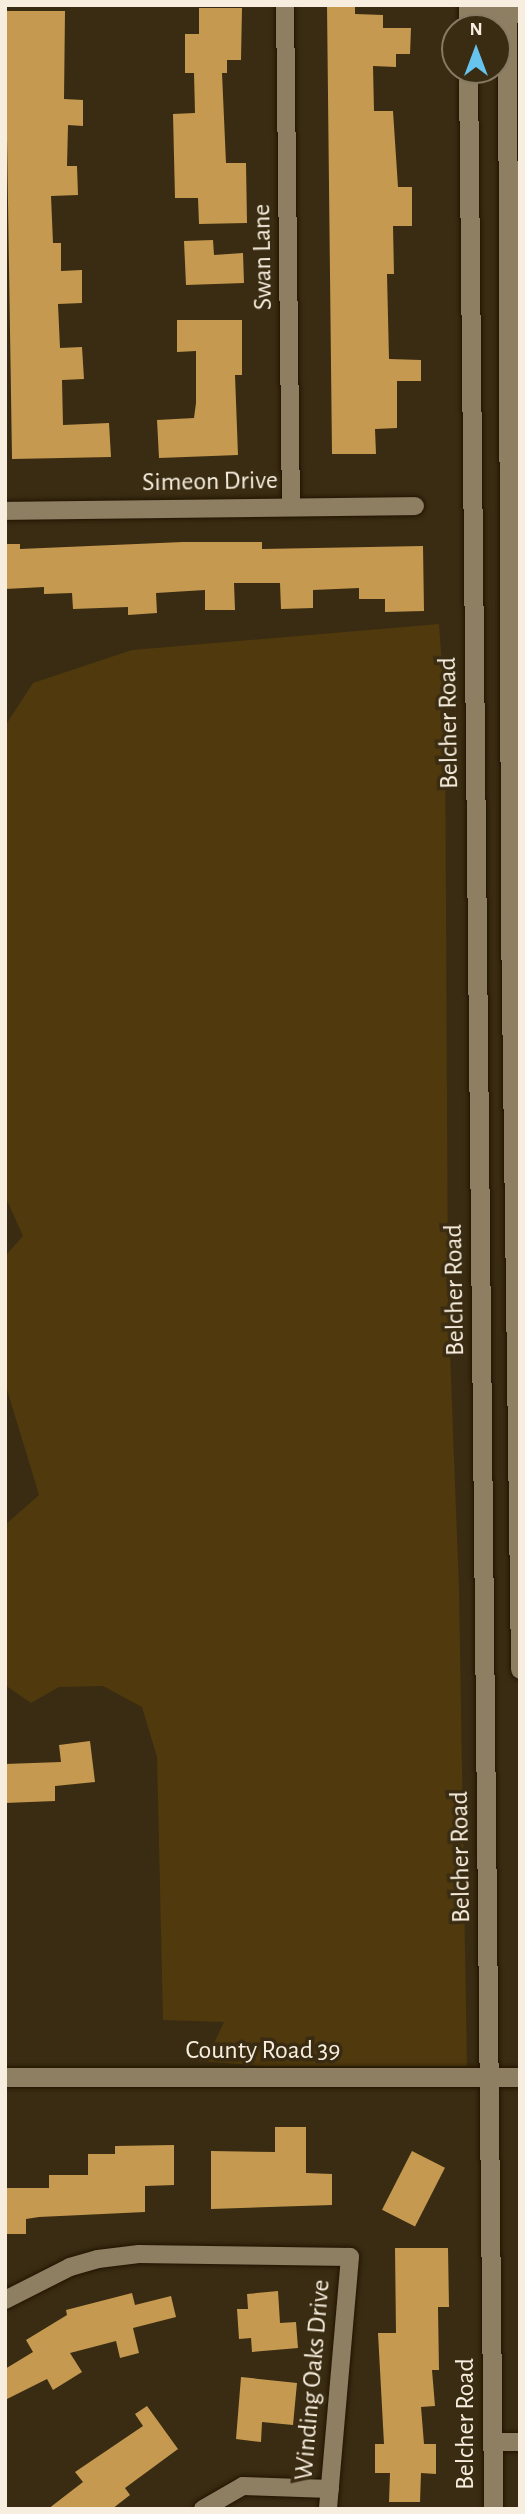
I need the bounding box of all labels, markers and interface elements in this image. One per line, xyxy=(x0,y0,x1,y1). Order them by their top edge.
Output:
north arrow xyxy=(441,14,511,84)
text: N xyxy=(469,20,483,39)
street label: Swan Lane xyxy=(246,204,280,310)
street label: Simeon Drive xyxy=(142,465,278,499)
street label: Belcher Road xyxy=(432,657,466,789)
street label: Belcher Road xyxy=(438,1224,472,1356)
street label: Belcher Road xyxy=(444,1791,478,1923)
street label: County Road 39 xyxy=(186,2035,340,2067)
street label: Winding Oaks Drive xyxy=(289,2278,337,2482)
street label: Belcher Road xyxy=(450,2358,482,2490)

